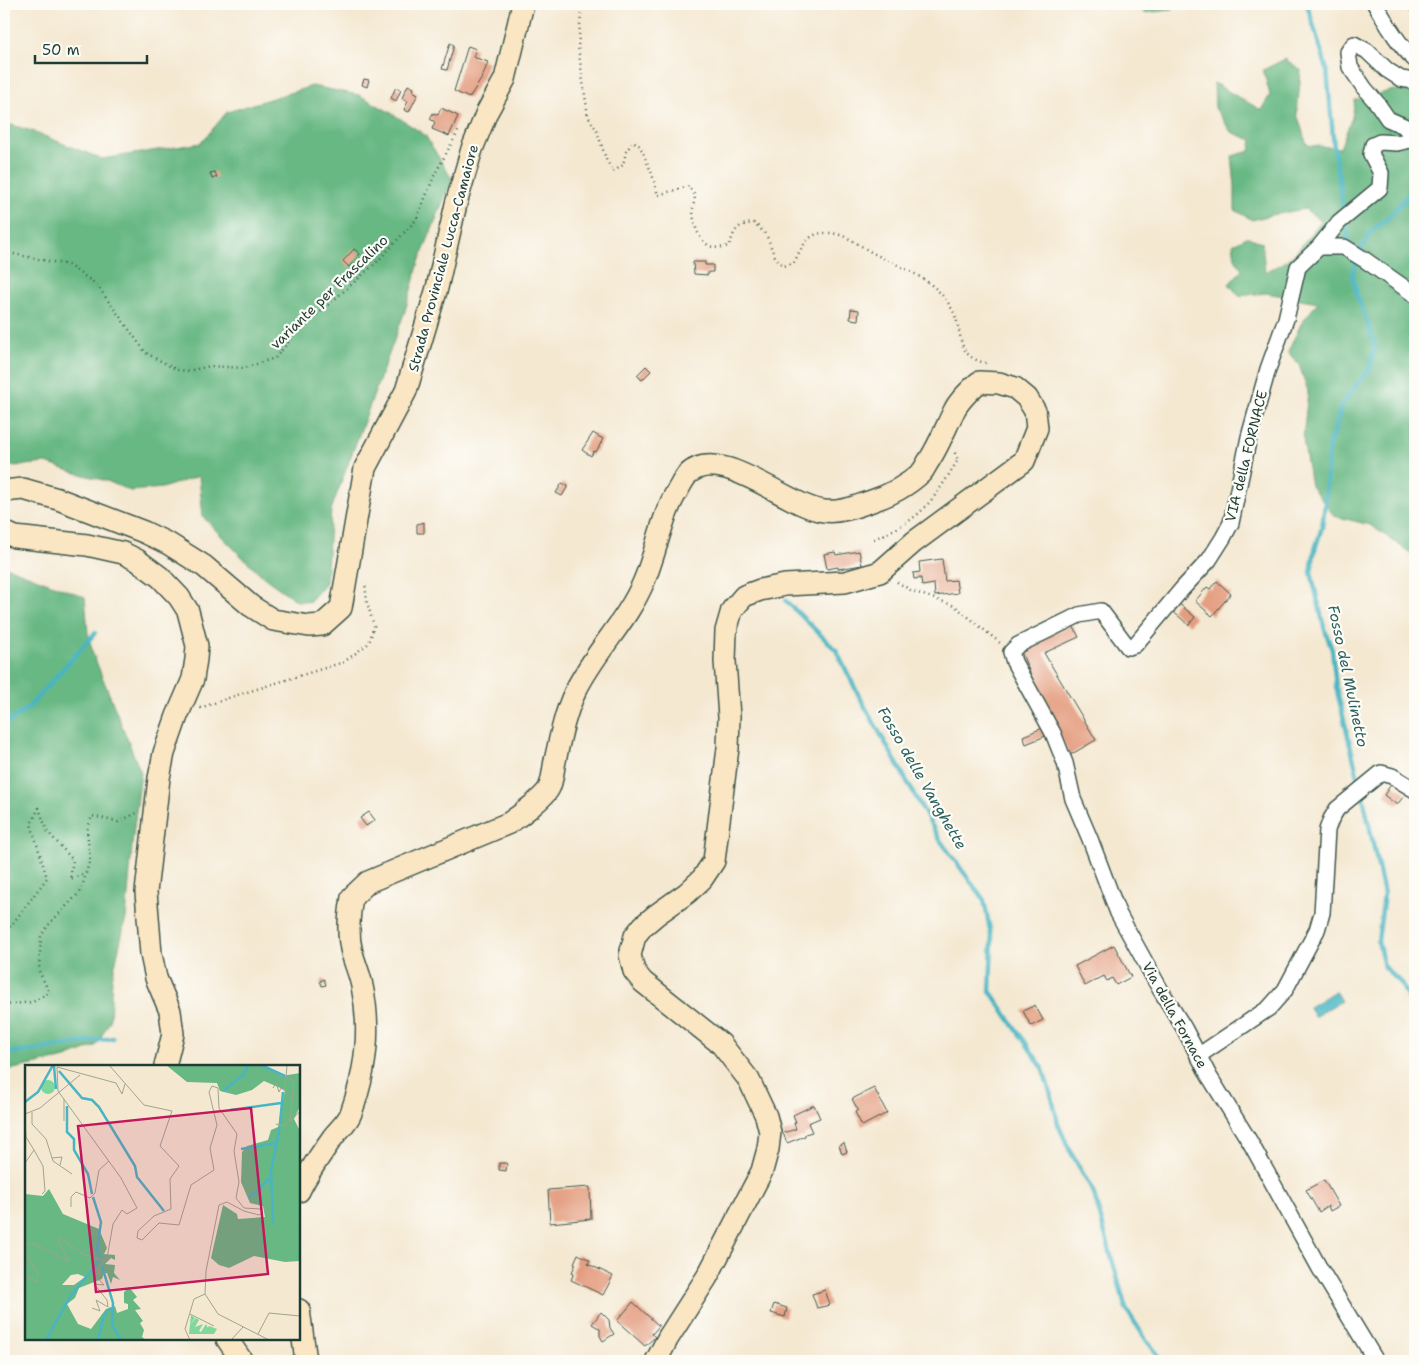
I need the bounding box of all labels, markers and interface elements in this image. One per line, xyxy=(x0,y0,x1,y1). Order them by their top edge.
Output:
scale bar xyxy=(35,32,148,64)
text: 50 m xyxy=(42,40,80,60)
street label: Strada Provinciale Lucca-Camaiore xyxy=(404,142,482,374)
street label: variante per Frascalino xyxy=(266,231,392,353)
street label: VIA della FORNACE xyxy=(1221,388,1271,524)
water label: Fosso del Mulinetto xyxy=(1323,603,1373,749)
water label: Fosso delle Vanghette xyxy=(873,703,971,853)
street label: Via della Fornace xyxy=(1138,959,1212,1071)
inset map xyxy=(25,1065,300,1340)

